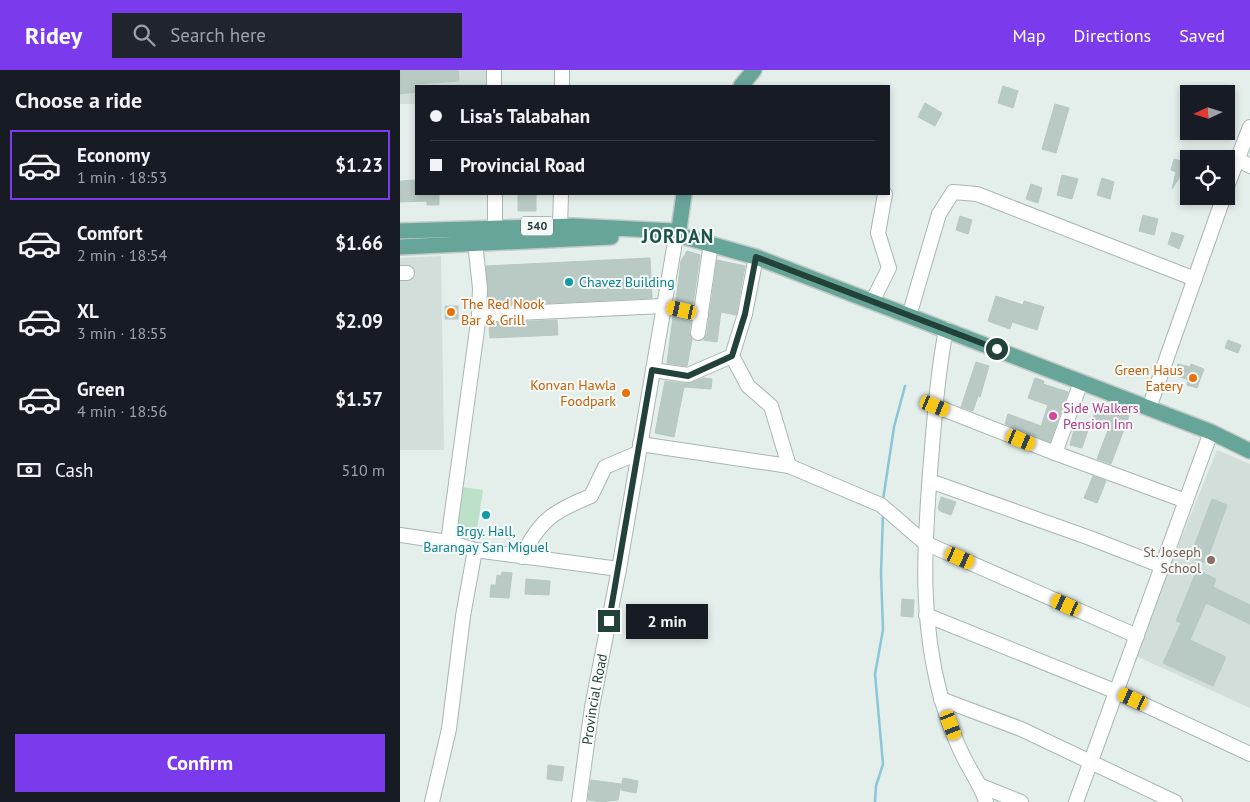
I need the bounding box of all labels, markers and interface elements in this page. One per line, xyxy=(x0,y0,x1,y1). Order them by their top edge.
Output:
search box xyxy=(112,13,462,58)
text: Ridey xyxy=(25,20,82,51)
icon: search xyxy=(130,21,158,49)
text: Search here xyxy=(170,23,266,47)
text: Map xyxy=(1013,24,1045,47)
text: Directions xyxy=(1073,24,1151,47)
text: Saved xyxy=(1179,24,1225,47)
north arrow xyxy=(1180,85,1235,140)
map controls xyxy=(1180,85,1235,205)
text: Choose a ride xyxy=(15,86,142,114)
text: Lisa's Talabahan xyxy=(460,104,590,128)
icon: car xyxy=(17,143,62,188)
text: Economy xyxy=(77,143,150,167)
button: locate xyxy=(1180,150,1235,205)
text: $1.23 xyxy=(335,153,383,177)
text: Provincial Road xyxy=(460,153,585,177)
text: 1 min · 18:53 xyxy=(77,167,167,187)
road number: 540 xyxy=(521,216,553,236)
icon: car xyxy=(17,221,62,266)
text: Comfort xyxy=(77,221,143,245)
district label: JORDAN xyxy=(641,224,714,248)
text: $1.66 xyxy=(335,231,383,255)
text: 2 min · 18:54 xyxy=(77,245,167,265)
place label: Chavez Building xyxy=(579,273,675,291)
marker: Chavez Building xyxy=(563,276,575,288)
place label: The Red Nook Bar & Grill xyxy=(461,295,545,329)
icon: car xyxy=(17,299,62,344)
text: XL xyxy=(77,299,99,323)
car xyxy=(665,299,698,321)
marker: The Red Nook Bar & Grill xyxy=(445,306,457,318)
text: $2.09 xyxy=(335,309,383,333)
text: 3 min · 18:55 xyxy=(77,323,167,343)
route start xyxy=(986,338,1008,360)
place label: Green Haus Eatery xyxy=(1114,361,1183,395)
marker: Green Haus Eatery xyxy=(1187,372,1199,384)
place label: Konvan Hawla Foodpark xyxy=(530,376,616,410)
icon: car xyxy=(17,377,62,422)
text: Green xyxy=(77,377,125,401)
text: $1.57 xyxy=(335,387,383,411)
marker: Konvan Hawla Foodpark xyxy=(620,387,632,399)
car xyxy=(918,393,951,419)
place label: Side Walkers Pension Inn xyxy=(1063,399,1139,433)
text: 4 min · 18:56 xyxy=(77,401,167,421)
marker: Side Walkers Pension Inn xyxy=(1047,410,1059,422)
car xyxy=(1004,427,1037,453)
icon: cash xyxy=(15,456,43,484)
text: Cash xyxy=(55,458,93,482)
text: 510 m xyxy=(342,460,385,480)
marker: Brgy. Hall, Barangay San Miguel xyxy=(480,509,492,521)
place label: Brgy. Hall, Barangay San Miguel xyxy=(423,522,549,556)
place label: St. Joseph School xyxy=(1143,543,1201,577)
car xyxy=(943,545,976,571)
marker: St. Joseph School xyxy=(1205,554,1217,566)
car xyxy=(1049,592,1082,618)
callout: 2 min xyxy=(626,604,709,638)
route end xyxy=(598,610,620,632)
text: 2 min xyxy=(647,611,687,631)
street label: Provincial Road xyxy=(578,652,611,746)
car xyxy=(1116,686,1149,712)
car xyxy=(938,708,963,742)
button: Confirm xyxy=(15,734,385,792)

